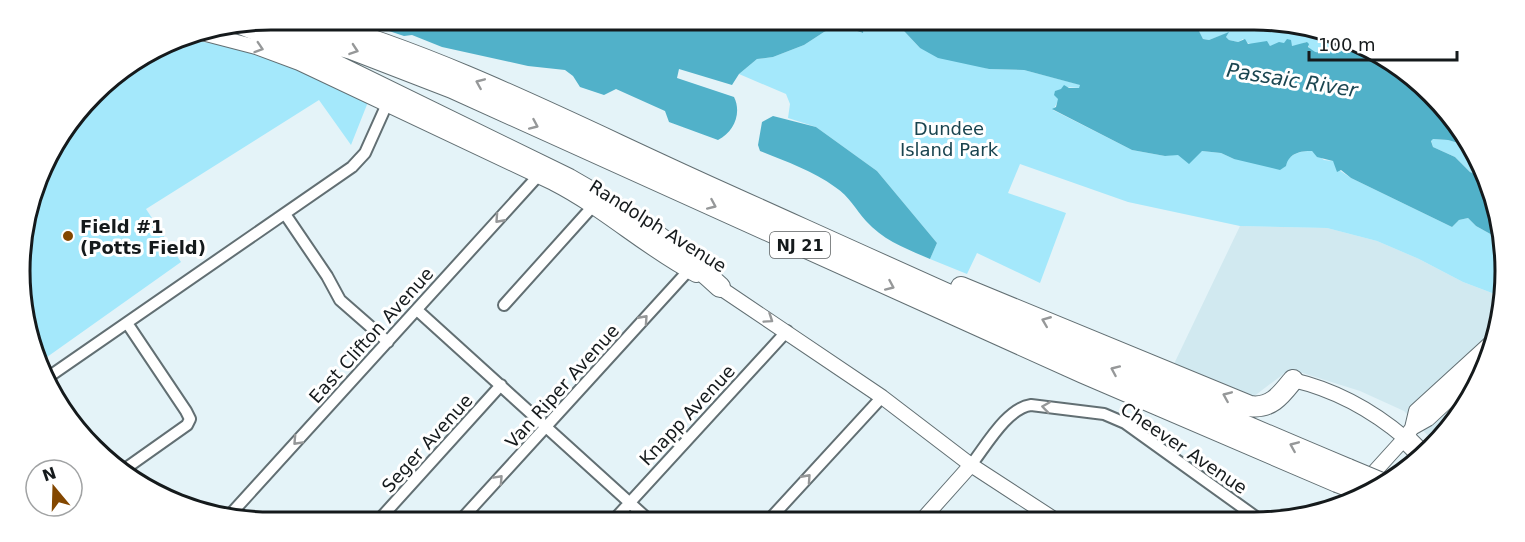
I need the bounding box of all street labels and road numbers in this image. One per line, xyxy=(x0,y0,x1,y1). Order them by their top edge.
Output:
street label: Randolph Avenue xyxy=(586,175,730,277)
road number: NJ 21 xyxy=(770,232,830,258)
street label: East Clifton Avenue xyxy=(305,263,437,407)
street label: Van Riper Avenue xyxy=(501,320,623,452)
street label: Knapp Avenue xyxy=(635,360,739,470)
street label: Seger Avenue xyxy=(377,390,477,496)
street label: Cheever Avenue xyxy=(1117,398,1251,498)

